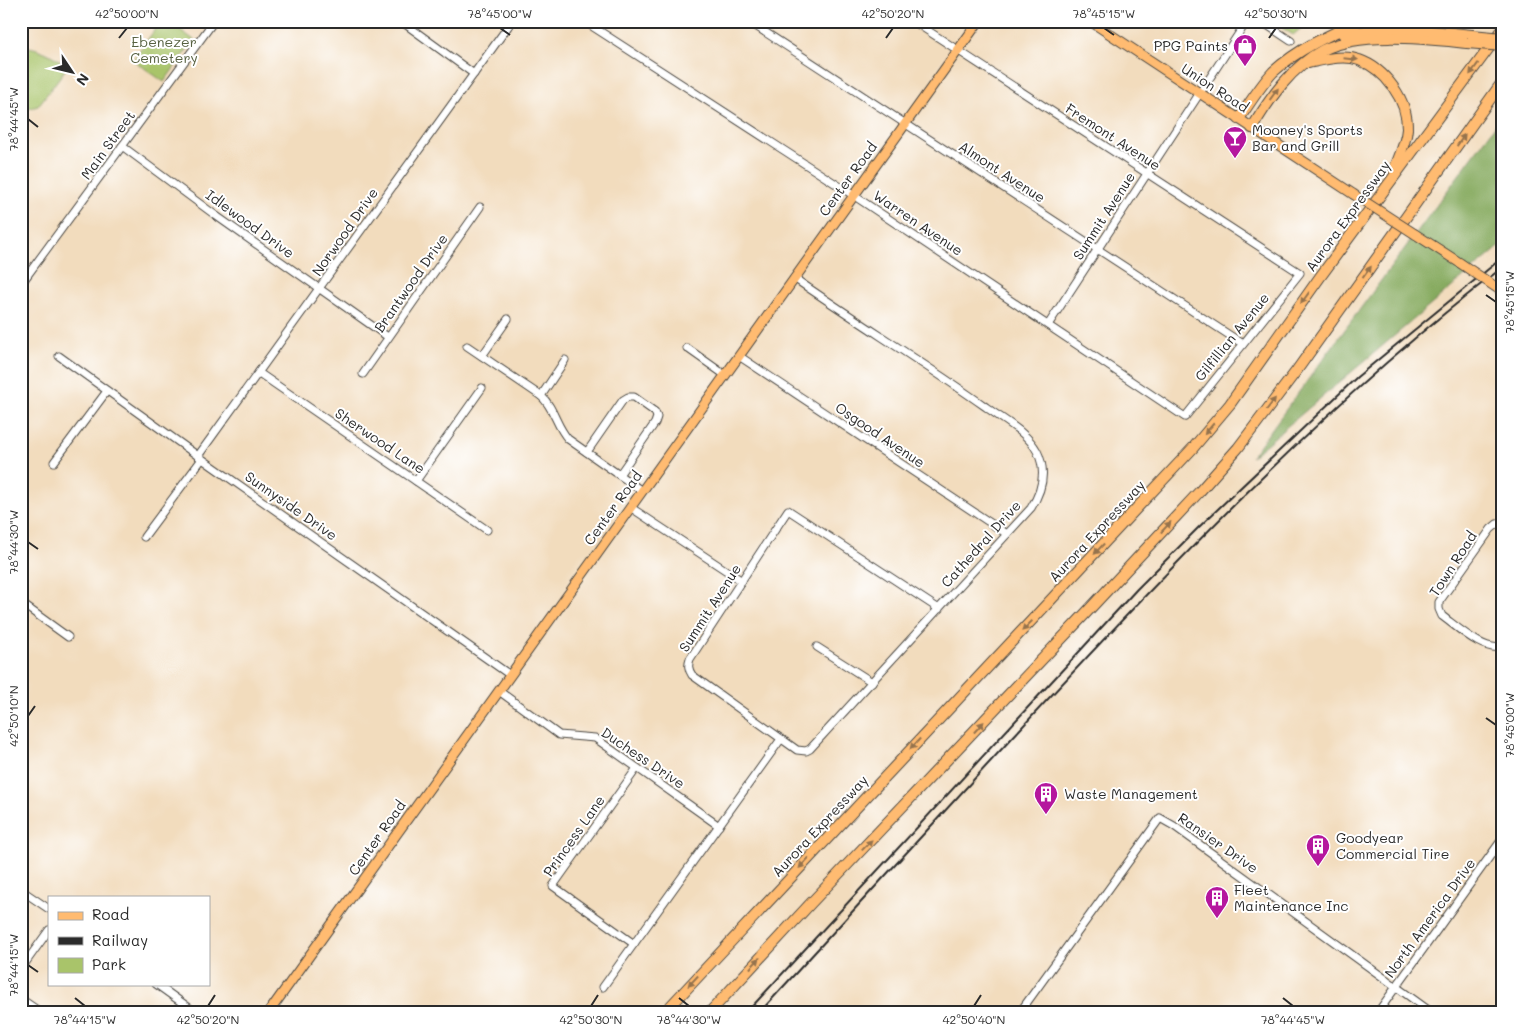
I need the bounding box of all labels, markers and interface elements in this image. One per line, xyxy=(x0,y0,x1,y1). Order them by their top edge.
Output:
text: 42°50'00"N xyxy=(95,5,159,21)
text: 78°45'00"W xyxy=(468,5,532,21)
text: 42°50'20"N xyxy=(862,5,924,21)
text: 78°45'15"W xyxy=(1073,5,1135,21)
text: 42°50'30"N xyxy=(1245,5,1307,21)
park label: Ebenezer Cemetery xyxy=(130,32,198,67)
shop icon: PPG Paints xyxy=(1232,33,1258,67)
place label: PPG Paints xyxy=(1154,36,1228,55)
north arrow xyxy=(48,48,98,98)
one-way arrow xyxy=(1343,55,1359,63)
street label: Union Road xyxy=(1178,59,1253,117)
one-way arrow xyxy=(1469,62,1479,76)
text: N xyxy=(72,70,94,90)
text: 78°44'45"W xyxy=(5,87,21,151)
one-way arrow xyxy=(1269,87,1279,101)
street label: Fremont Avenue xyxy=(1062,99,1165,174)
street label: Main Street xyxy=(76,106,139,183)
place label: Mooney's Sports Bar and Grill xyxy=(1252,120,1363,155)
bar icon: Mooney's Sports Bar and Grill xyxy=(1222,125,1248,159)
one-way arrow xyxy=(1456,133,1466,147)
street label: Almont Avenue xyxy=(955,137,1049,207)
street label: Center Road xyxy=(814,138,881,220)
street label: Aurora Expressway xyxy=(1301,156,1394,275)
street label: Summit Avenue xyxy=(1068,168,1139,263)
street label: Norwood Drive xyxy=(307,184,382,280)
street label: Idlewood Drive xyxy=(202,185,298,262)
street label: Warren Avenue xyxy=(870,186,967,260)
street label: Brantwood Drive xyxy=(369,230,452,336)
one-way arrow xyxy=(1361,266,1372,279)
text: 78°45'15"W xyxy=(1501,271,1517,333)
street label: Gilfillian Avenue xyxy=(1190,288,1273,385)
one-way arrow xyxy=(1300,291,1310,305)
one-way arrow xyxy=(1266,397,1276,410)
street label: Osgood Avenue xyxy=(832,398,929,472)
street label: Sherwood Lane xyxy=(332,403,429,478)
one-way arrow xyxy=(1203,422,1214,435)
street label: Sunnyside Drive xyxy=(241,467,341,544)
street label: Center Road xyxy=(579,467,646,549)
street label: Aurora Expressway xyxy=(1044,476,1149,586)
street label: Cathedral Drive xyxy=(936,496,1025,591)
text: 78°44'30"W xyxy=(5,510,21,574)
one-way arrow xyxy=(1160,522,1172,534)
street label: Town Road xyxy=(1424,527,1481,600)
one-way arrow xyxy=(1093,543,1105,555)
street label: Summit Avenue xyxy=(674,560,745,655)
one-way arrow xyxy=(1021,619,1033,631)
text: 42°50'10"N xyxy=(5,685,21,747)
text: 78°45'00"W xyxy=(1501,693,1517,757)
one-way arrow xyxy=(973,722,985,734)
street label: Duchess Drive xyxy=(598,723,689,793)
one-way arrow xyxy=(909,738,921,750)
street label: Aurora Expressway xyxy=(767,771,872,881)
building icon: Waste Management xyxy=(1033,781,1059,815)
place label: Waste Management xyxy=(1064,784,1198,803)
street label: Princess Lane xyxy=(539,791,609,880)
street label: Center Road xyxy=(344,796,410,879)
street label: Ransier Drive xyxy=(1174,808,1262,877)
place label: Goodyear Commercial Tire xyxy=(1336,828,1449,863)
building icon: Goodyear Commercial Tire xyxy=(1305,833,1331,867)
one-way arrow xyxy=(861,839,873,851)
street label: North America Drive xyxy=(1380,854,1479,981)
one-way arrow xyxy=(798,856,810,868)
place label: Fleet Maintenance Inc xyxy=(1234,880,1348,915)
building icon: Fleet Maintenance Inc xyxy=(1204,885,1230,919)
legend xyxy=(48,896,210,986)
text: Road xyxy=(92,904,129,924)
text: Railway xyxy=(92,930,148,950)
text: 78°44'15"W xyxy=(5,934,21,996)
text: Park xyxy=(92,954,126,974)
one-way arrow xyxy=(749,958,761,970)
one-way arrow xyxy=(687,975,699,987)
text: 78°44'15"W xyxy=(54,1011,116,1027)
text: 42°50'20"N xyxy=(177,1011,239,1027)
text: 42°50'30"N xyxy=(560,1011,622,1027)
text: 78°44'30"W xyxy=(657,1011,721,1027)
text: 42°50'40"N xyxy=(943,1011,1005,1027)
text: 78°44'45"W xyxy=(1261,1011,1325,1027)

